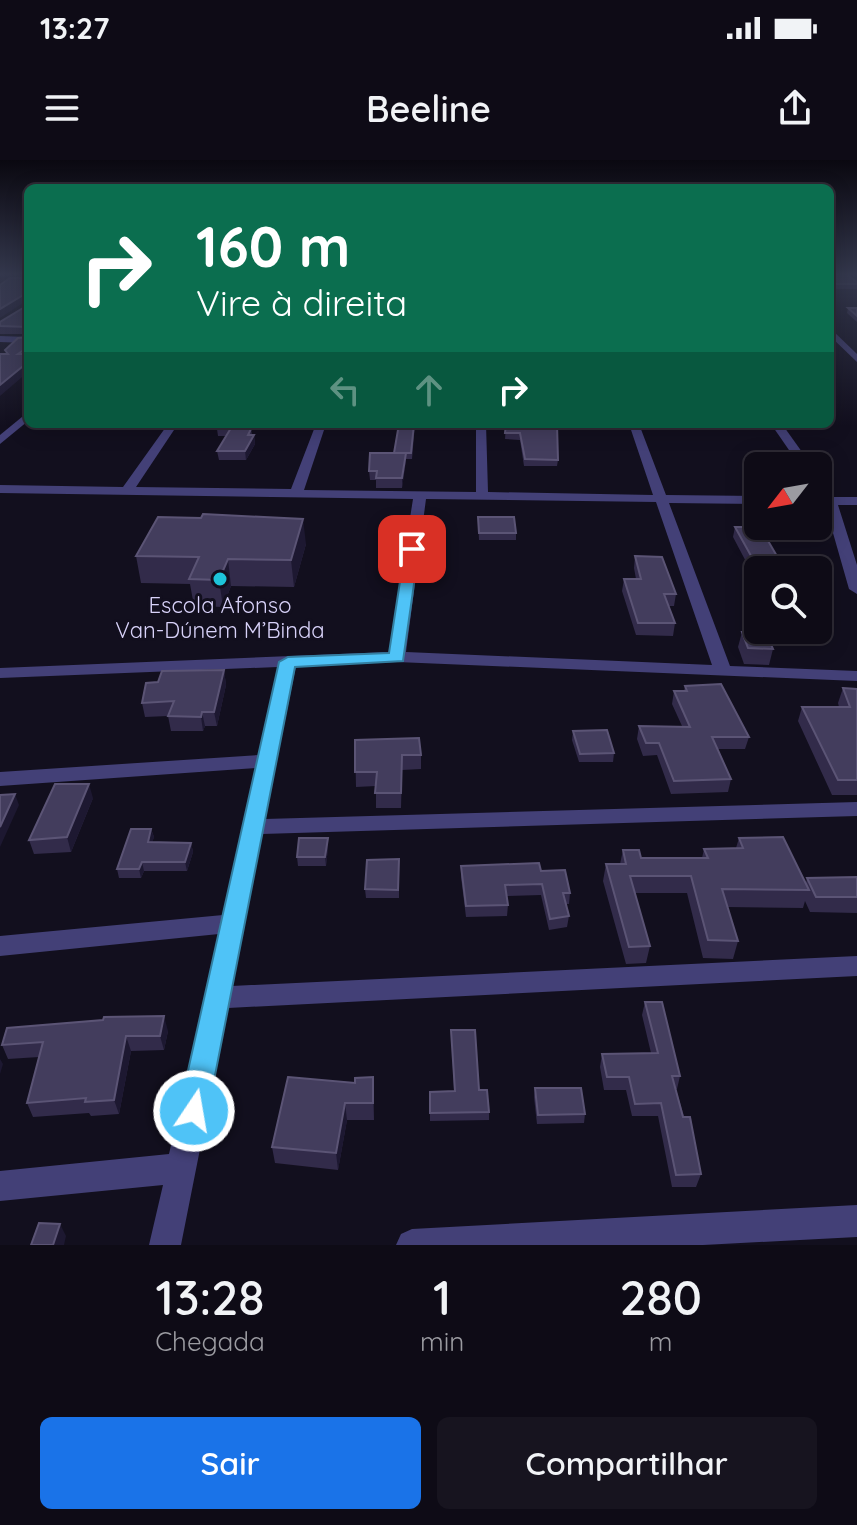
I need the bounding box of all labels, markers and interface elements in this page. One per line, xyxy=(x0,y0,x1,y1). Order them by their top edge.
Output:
text: 13:27 xyxy=(40,9,110,47)
icon: menu xyxy=(40,86,84,130)
text: Beeline xyxy=(366,86,491,131)
icon: share xyxy=(773,86,817,130)
text: 160 m xyxy=(196,211,350,281)
icon: right xyxy=(64,216,168,320)
text: Vire à direita xyxy=(196,280,407,325)
icon: left xyxy=(323,368,367,412)
icon: ahead xyxy=(407,368,451,412)
icon: right xyxy=(491,368,535,412)
north arrow xyxy=(744,452,832,540)
map controls xyxy=(744,452,832,644)
pin xyxy=(378,515,446,583)
icon: arrive xyxy=(390,527,434,571)
button: search xyxy=(744,556,832,644)
marker: Escola Afonso Van-Dúnem M’Binda xyxy=(211,570,229,588)
place label: Escola Afonso Van-Dúnem M’Binda xyxy=(115,591,325,644)
position arrow xyxy=(152,1069,236,1153)
text: 13:28 xyxy=(156,1267,264,1327)
text: 1 xyxy=(433,1267,451,1327)
text: 280 xyxy=(619,1267,702,1327)
text: Chegada xyxy=(155,1325,265,1358)
text: min xyxy=(420,1325,464,1358)
text: m xyxy=(649,1325,672,1358)
button: Sair xyxy=(40,1417,421,1509)
button: Compartilhar xyxy=(437,1417,817,1509)

